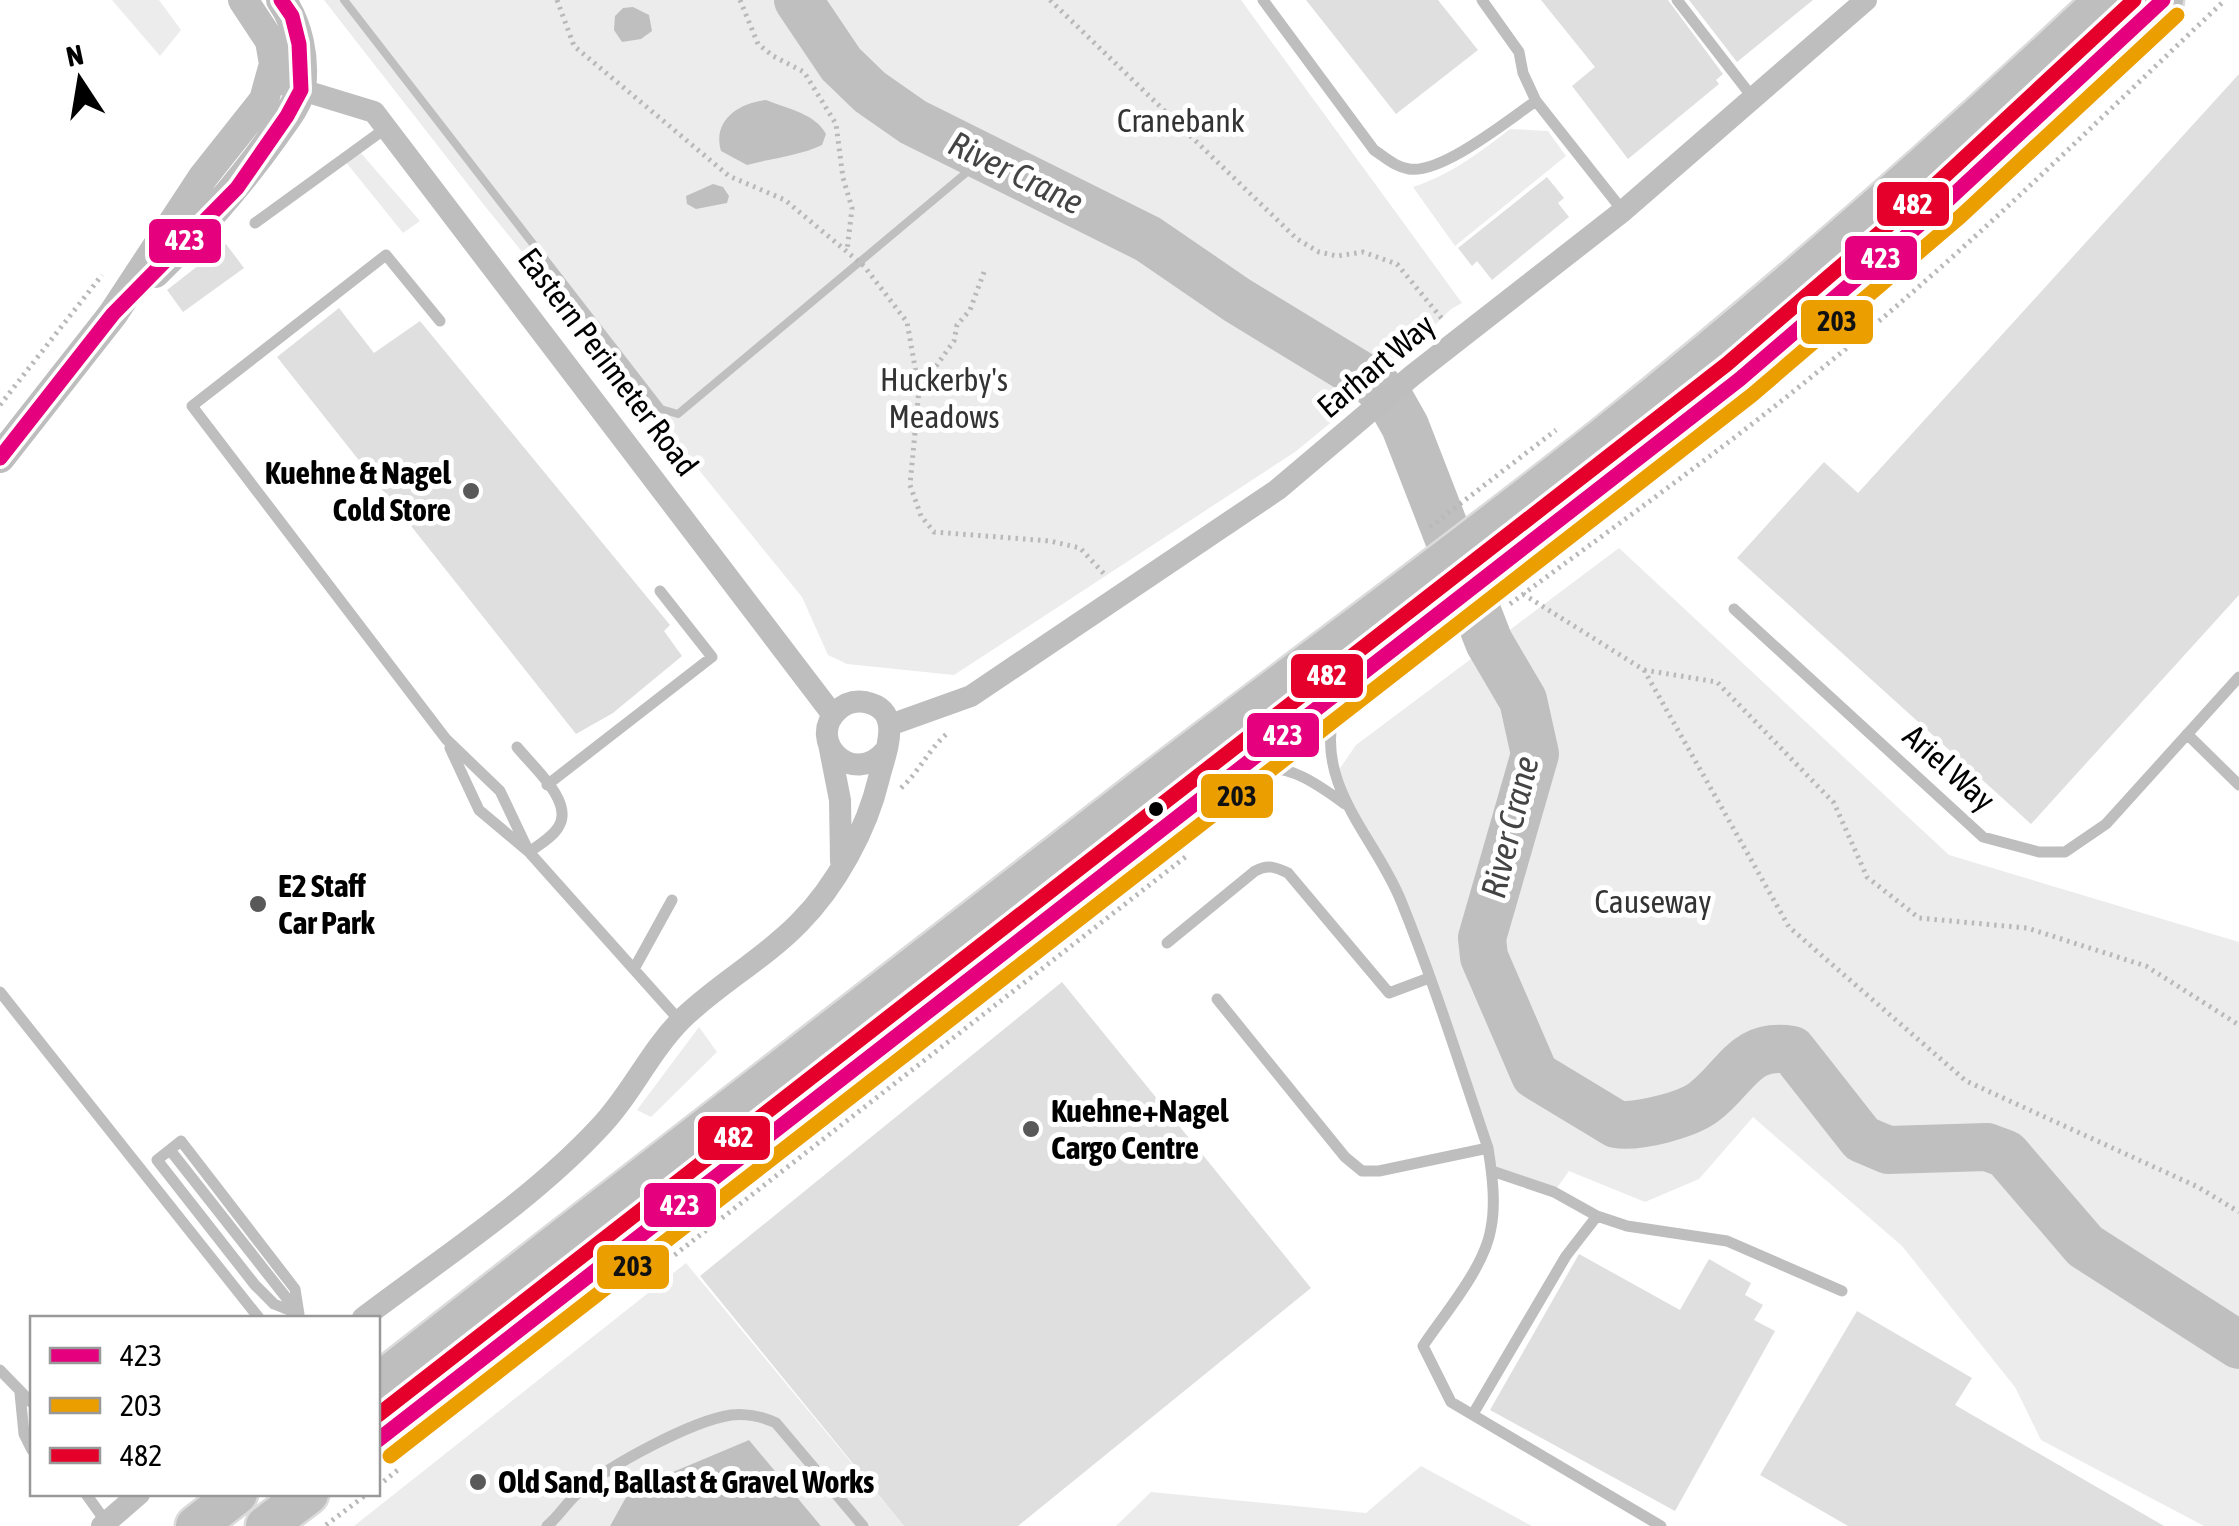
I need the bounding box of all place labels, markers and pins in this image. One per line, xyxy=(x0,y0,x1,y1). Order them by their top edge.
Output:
place label: Kuehne & Nagel Cold Store xyxy=(265,454,452,528)
marker: Kuehne & Nagel Cold Store xyxy=(460,480,482,502)
unlabelled marker xyxy=(1146,799,1166,819)
place label: E2 Staff Car Park xyxy=(278,867,375,941)
marker: E2 Staff Car Park xyxy=(247,893,269,915)
place label: Kuehne+Nagel Cargo Centre xyxy=(1051,1092,1229,1166)
marker: Kuehne+Nagel Cargo Centre xyxy=(1020,1118,1042,1140)
place label: Old Sand, Ballast & Gravel Works xyxy=(498,1463,874,1500)
marker: Old Sand, Ballast & Gravel Works xyxy=(467,1471,489,1493)

